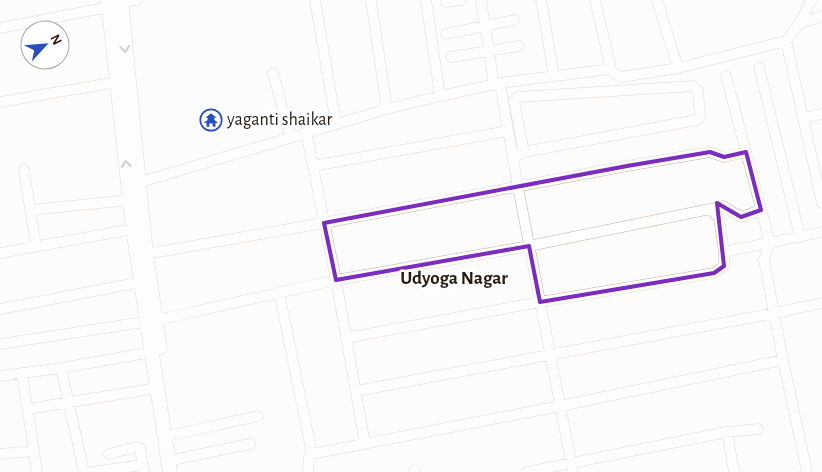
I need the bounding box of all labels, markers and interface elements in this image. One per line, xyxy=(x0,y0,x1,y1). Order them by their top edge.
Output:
north arrow xyxy=(20,20,70,70)
text: N xyxy=(47,32,64,47)
one-way arrow xyxy=(119,45,130,53)
temple icon: yaganti shaikar xyxy=(199,108,223,132)
place label: yaganti shaikar xyxy=(226,111,332,129)
one-way arrow xyxy=(121,160,132,168)
district label: Udyoga Nagar xyxy=(400,269,508,288)

